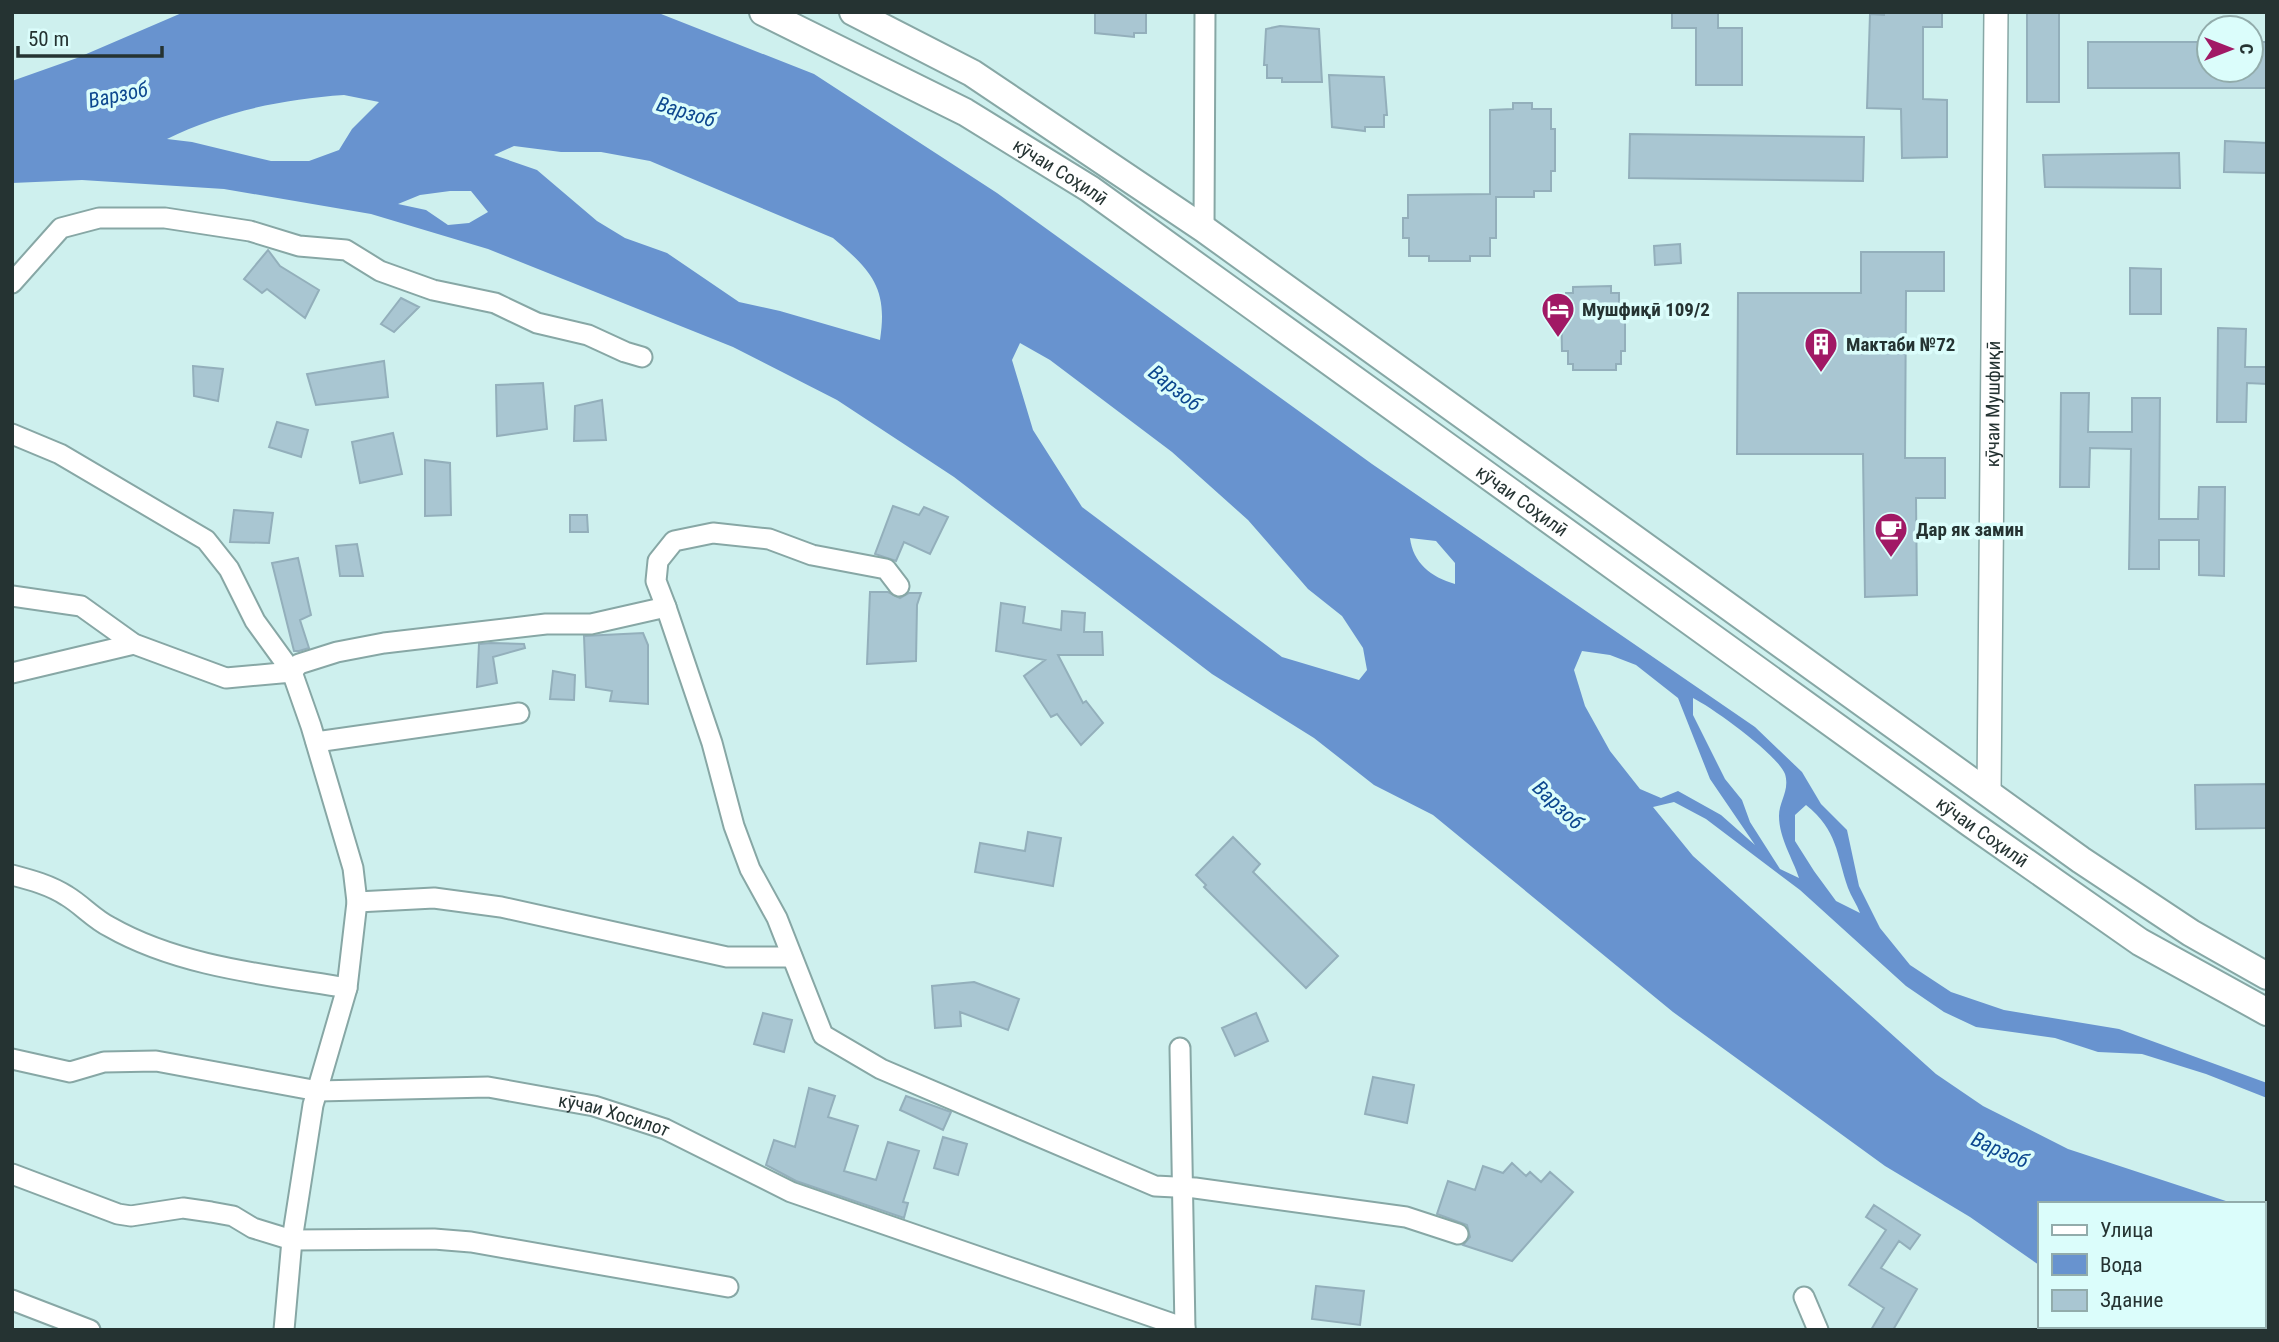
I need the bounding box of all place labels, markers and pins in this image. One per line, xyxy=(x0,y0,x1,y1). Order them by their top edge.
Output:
hotel icon: Мушфиқӣ 109/2 xyxy=(1539,290,1577,339)
place label: Мушфиқӣ 109/2 xyxy=(1582,298,1710,321)
building icon: Мактаби №72 xyxy=(1802,325,1840,374)
place label: Мактаби №72 xyxy=(1846,333,1955,356)
cafe icon: Дар як замин xyxy=(1872,510,1910,559)
place label: Дар як замин xyxy=(1916,518,2024,541)

